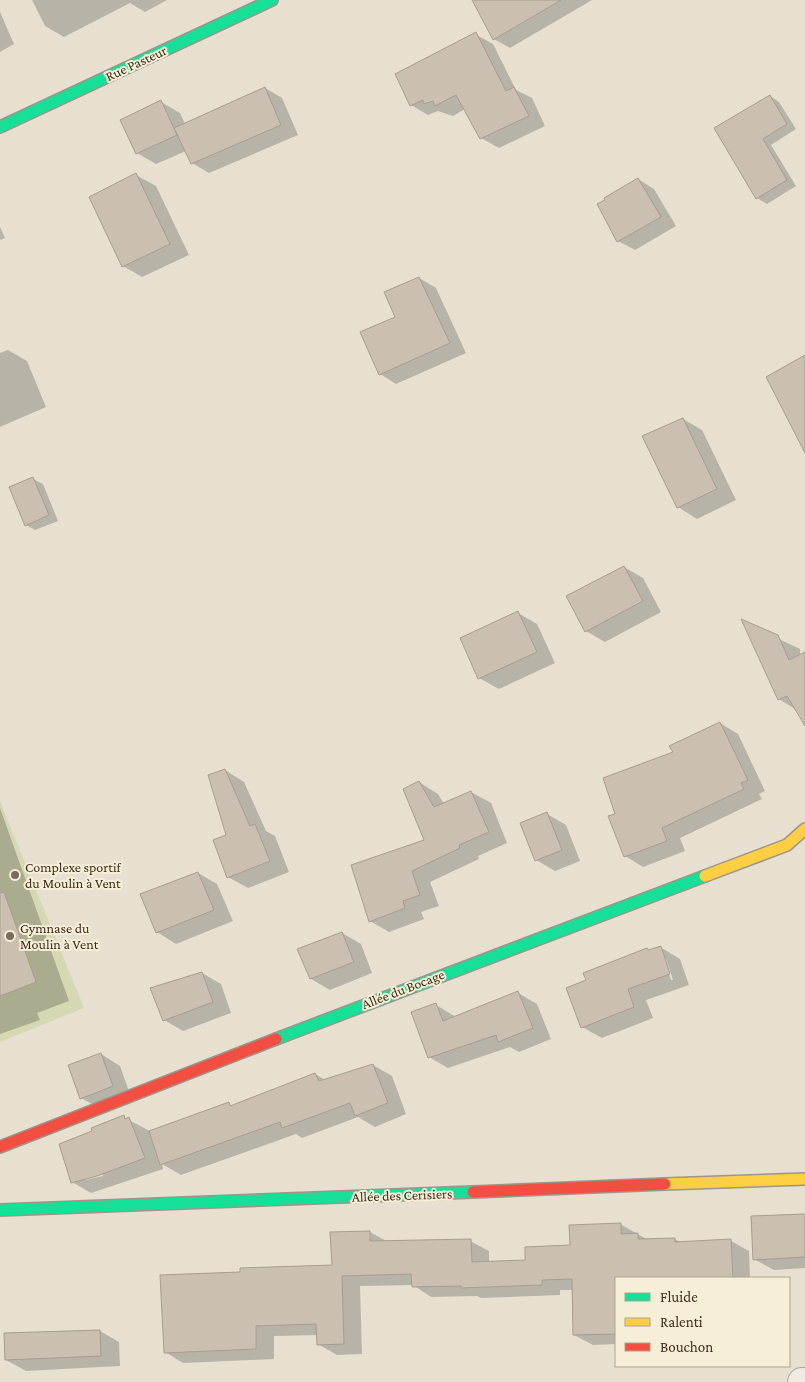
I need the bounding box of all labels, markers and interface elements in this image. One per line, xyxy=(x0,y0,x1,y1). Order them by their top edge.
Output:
street label: Rue Pasteur xyxy=(103,42,169,84)
place label: Complexe sportif du Moulin à Vent xyxy=(25,859,122,891)
marker: Complexe sportif du Moulin à Vent xyxy=(9,869,21,881)
place label: Gymnase du Moulin à Vent xyxy=(20,920,99,952)
marker: Gymnase du Moulin à Vent xyxy=(4,930,16,942)
street label: Allée du Bocage xyxy=(359,966,447,1012)
street label: Allée des Cerisiers xyxy=(351,1185,453,1205)
legend xyxy=(615,1277,790,1367)
text: Fluide xyxy=(660,1289,698,1305)
text: Ralenti xyxy=(660,1314,703,1330)
text: Bouchon xyxy=(660,1339,713,1355)

